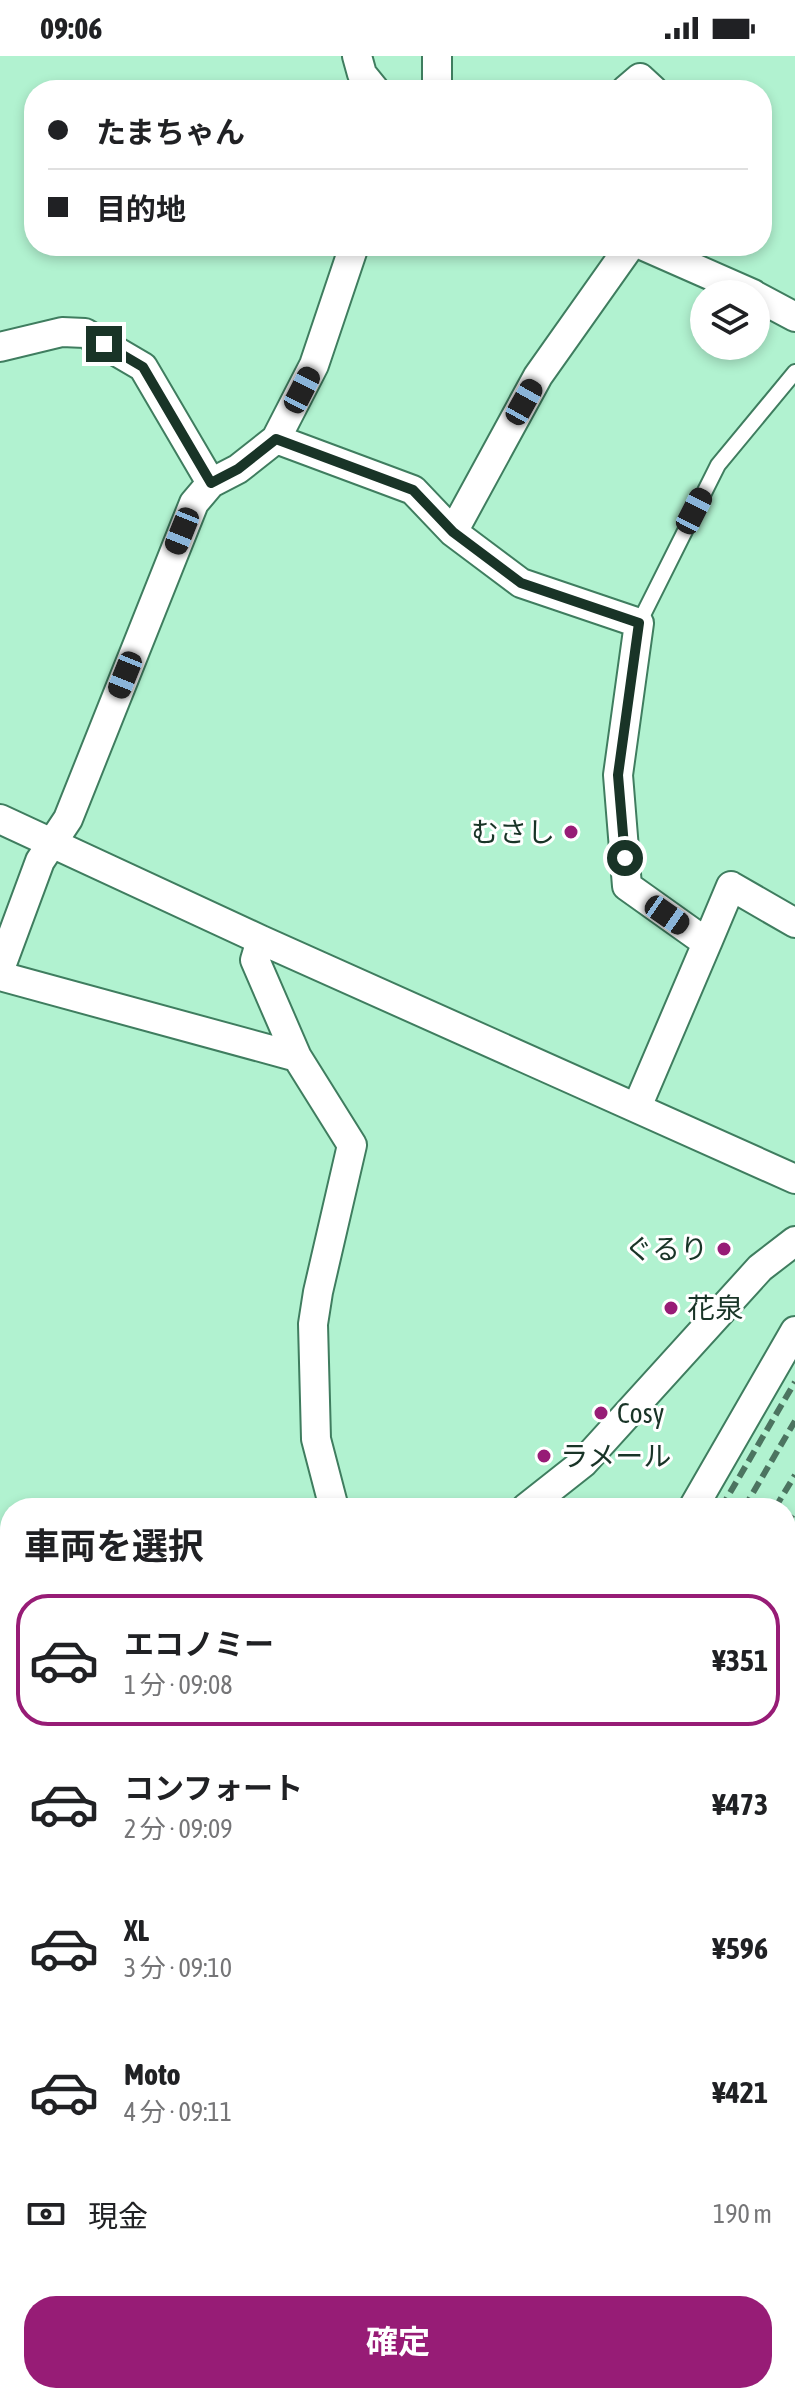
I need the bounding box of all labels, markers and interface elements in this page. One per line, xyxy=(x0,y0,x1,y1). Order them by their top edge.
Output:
text: 09:06 xyxy=(40,11,102,45)
text: たまちゃん xyxy=(96,115,245,149)
text: 目的地 xyxy=(96,192,186,226)
map controls xyxy=(690,280,770,360)
button: layers xyxy=(690,280,770,360)
route end xyxy=(86,326,122,362)
car xyxy=(280,363,324,417)
car xyxy=(502,375,546,429)
car xyxy=(672,484,716,538)
car xyxy=(162,504,202,558)
car xyxy=(105,648,145,702)
place label: むさし xyxy=(471,816,555,848)
marker: むさし xyxy=(562,823,580,841)
route start xyxy=(607,840,643,876)
car xyxy=(640,891,694,939)
place label: ぐるり xyxy=(625,1233,708,1265)
marker: ぐるり xyxy=(715,1240,733,1258)
place label: 花泉 xyxy=(687,1292,743,1324)
marker: 花泉 xyxy=(662,1299,680,1317)
place label: Cosy xyxy=(617,1397,664,1429)
marker: Cosy xyxy=(592,1404,610,1422)
place label: ラメール xyxy=(560,1440,671,1472)
marker: ラメール xyxy=(535,1447,553,1465)
text: 車両を選択 xyxy=(24,1525,204,1567)
icon: car xyxy=(28,1624,100,1696)
text: エコノミー xyxy=(124,1627,274,1661)
text: ¥351 xyxy=(712,1643,768,1677)
text: 1 分 · 09:08 xyxy=(124,1670,233,1700)
icon: car xyxy=(28,1768,100,1840)
text: コンフォート xyxy=(124,1771,303,1805)
text: ¥473 xyxy=(712,1787,768,1821)
text: 2 分 · 09:09 xyxy=(124,1814,233,1844)
icon: car xyxy=(28,1912,100,1984)
text: XL xyxy=(124,1913,149,1947)
text: ¥596 xyxy=(712,1931,768,1965)
text: 3 分 · 09:10 xyxy=(124,1953,232,1983)
icon: car xyxy=(28,2056,100,2128)
text: Moto xyxy=(124,2057,181,2091)
text: ¥421 xyxy=(712,2075,768,2109)
text: 4 分 · 09:11 xyxy=(124,2097,232,2127)
icon: cash xyxy=(24,2192,68,2236)
text: 現金 xyxy=(88,2199,148,2233)
text: 190 m xyxy=(713,2199,772,2229)
button: 確定 xyxy=(24,2296,772,2388)

